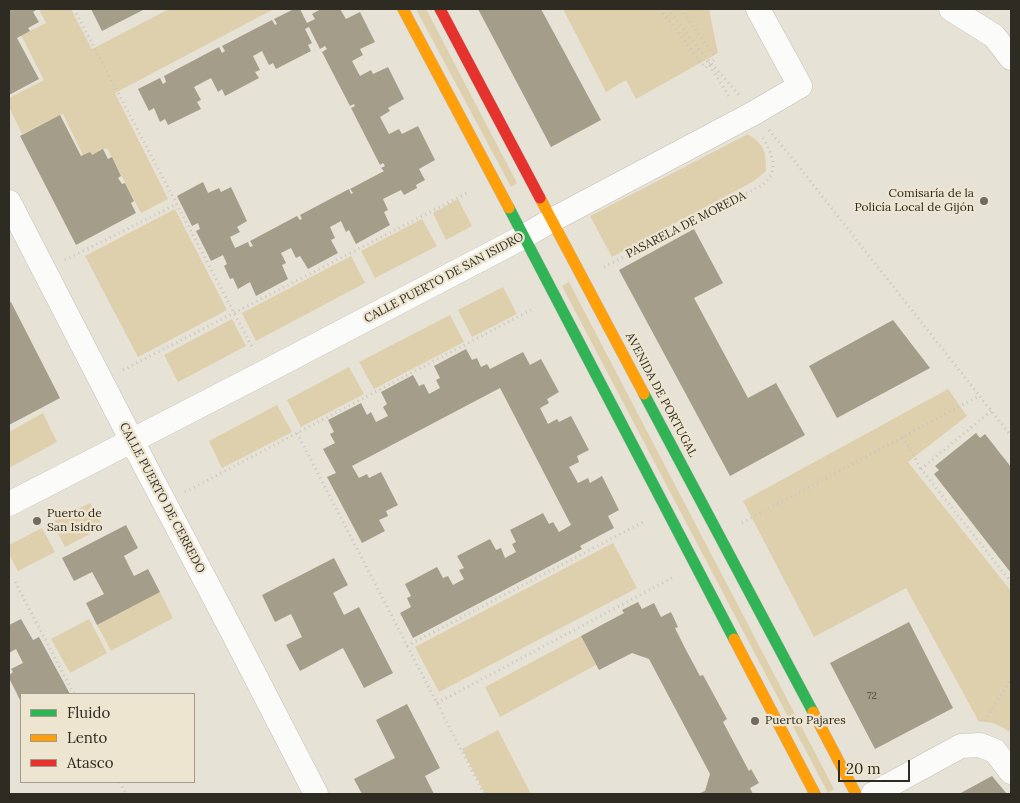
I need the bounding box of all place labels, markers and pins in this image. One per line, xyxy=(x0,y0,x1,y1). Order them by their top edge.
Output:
place label: Comisaría de la Policía Local de Gijón xyxy=(854,187,974,215)
marker: Comisaría de la Policía Local de Gijón xyxy=(978,195,990,207)
place label: Puerto de San Isidro xyxy=(47,507,103,535)
marker: Puerto de San Isidro xyxy=(31,515,43,527)
place label: Puerto Pajares xyxy=(765,714,846,728)
marker: Puerto Pajares xyxy=(749,715,761,727)

